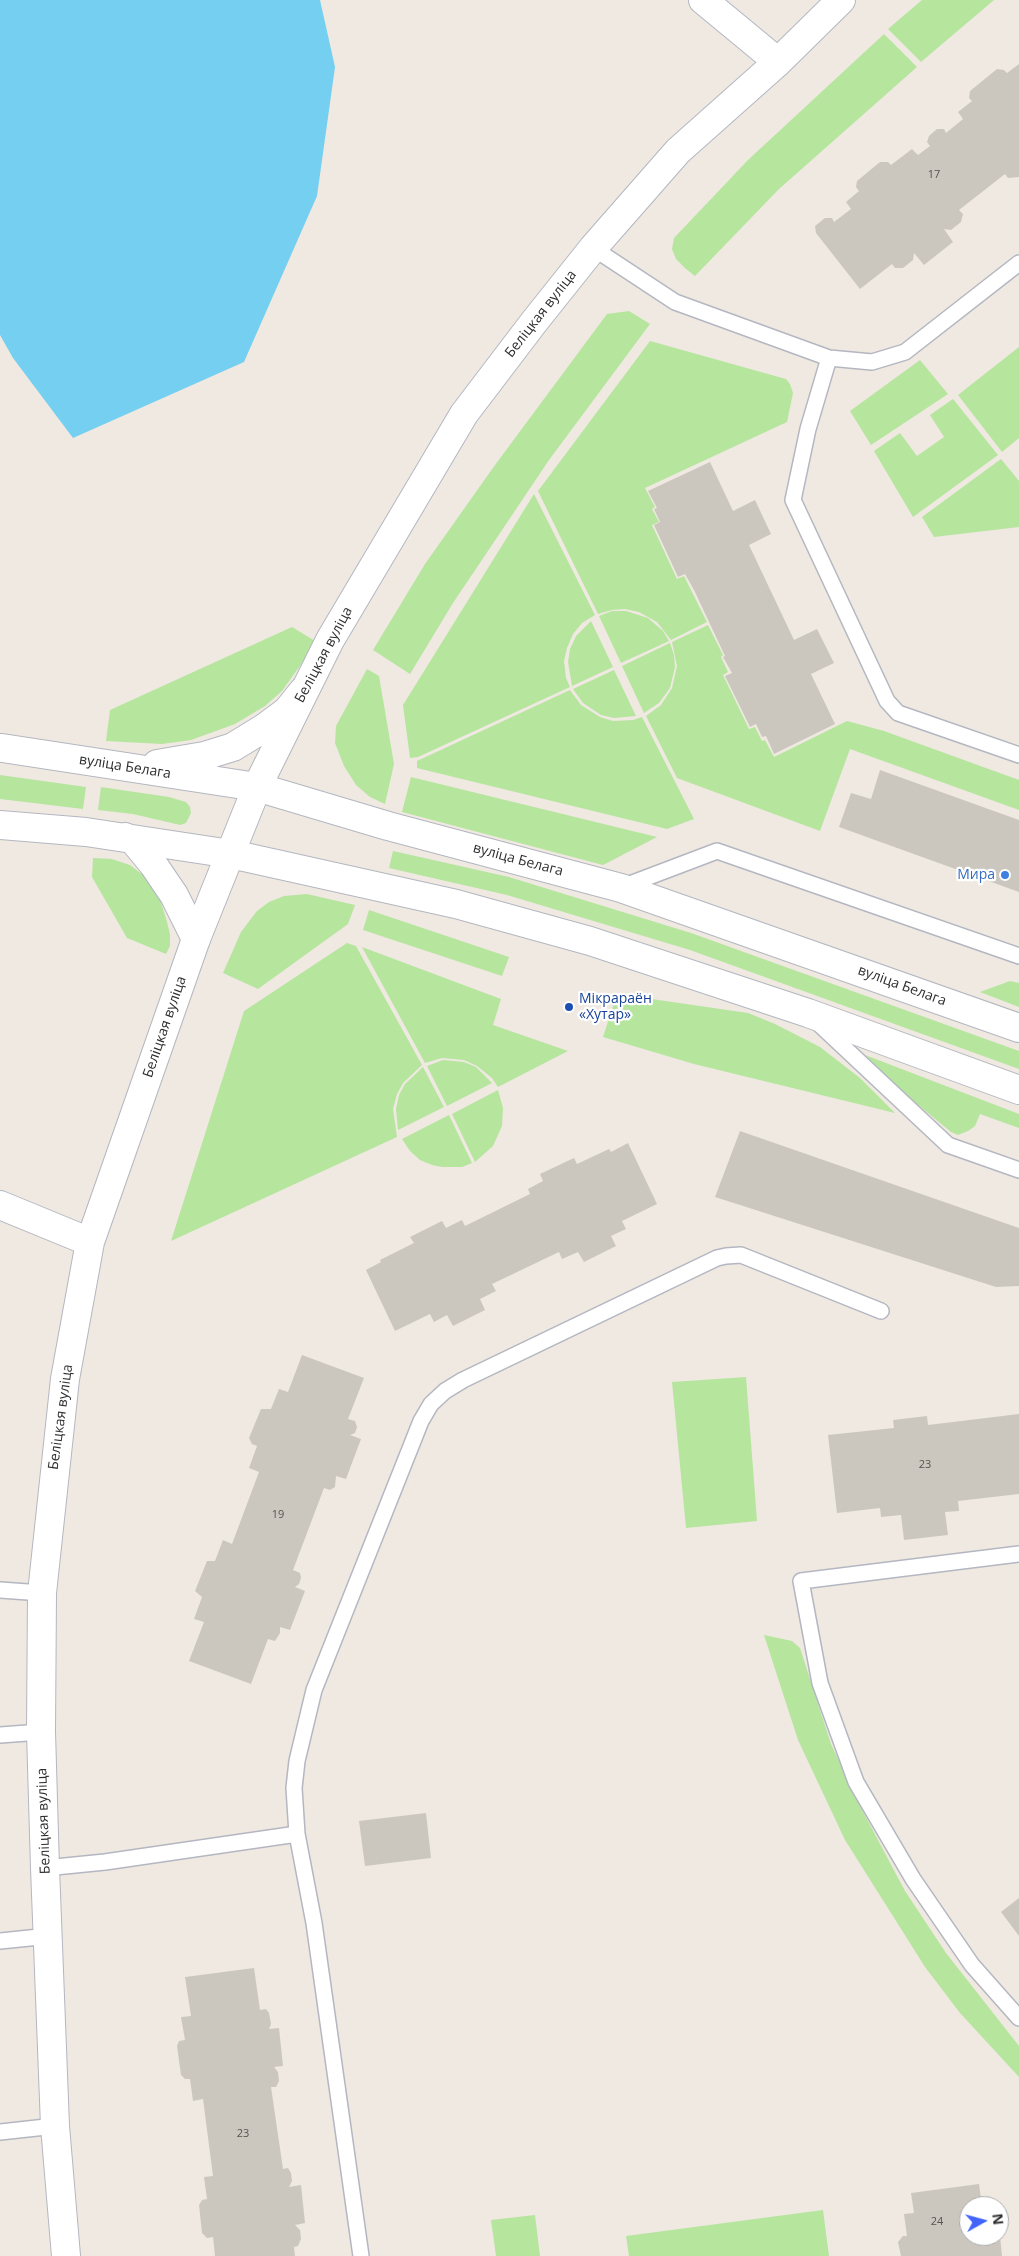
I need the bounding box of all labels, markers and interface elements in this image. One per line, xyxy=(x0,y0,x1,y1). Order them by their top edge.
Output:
house number: 17 xyxy=(928,168,940,182)
street label: Беліцкая вуліца xyxy=(502,267,580,361)
street label: Беліцкая вуліца xyxy=(292,604,356,706)
street label: вуліца Белага xyxy=(78,751,172,783)
street label: вуліца Белага xyxy=(471,840,565,880)
place label: Мира xyxy=(957,867,995,883)
marker: Мира xyxy=(999,869,1011,881)
street label: вуліца Белага xyxy=(856,962,948,1010)
street label: Беліцкая вуліца xyxy=(140,974,190,1080)
place label: Мікрараён «Хутар» xyxy=(579,991,652,1024)
marker: Мікрараён «Хутар» xyxy=(563,1001,575,1013)
street label: Беліцкая вуліца xyxy=(45,1363,77,1471)
house number: 23 xyxy=(919,1458,931,1472)
house number: 19 xyxy=(272,1508,284,1522)
street label: Беліцкая вуліца xyxy=(34,1768,54,1874)
house number: 23 xyxy=(237,2127,249,2141)
north arrow xyxy=(959,2196,1009,2246)
text: N xyxy=(988,2212,1009,2226)
house number: 24 xyxy=(931,2215,943,2229)

